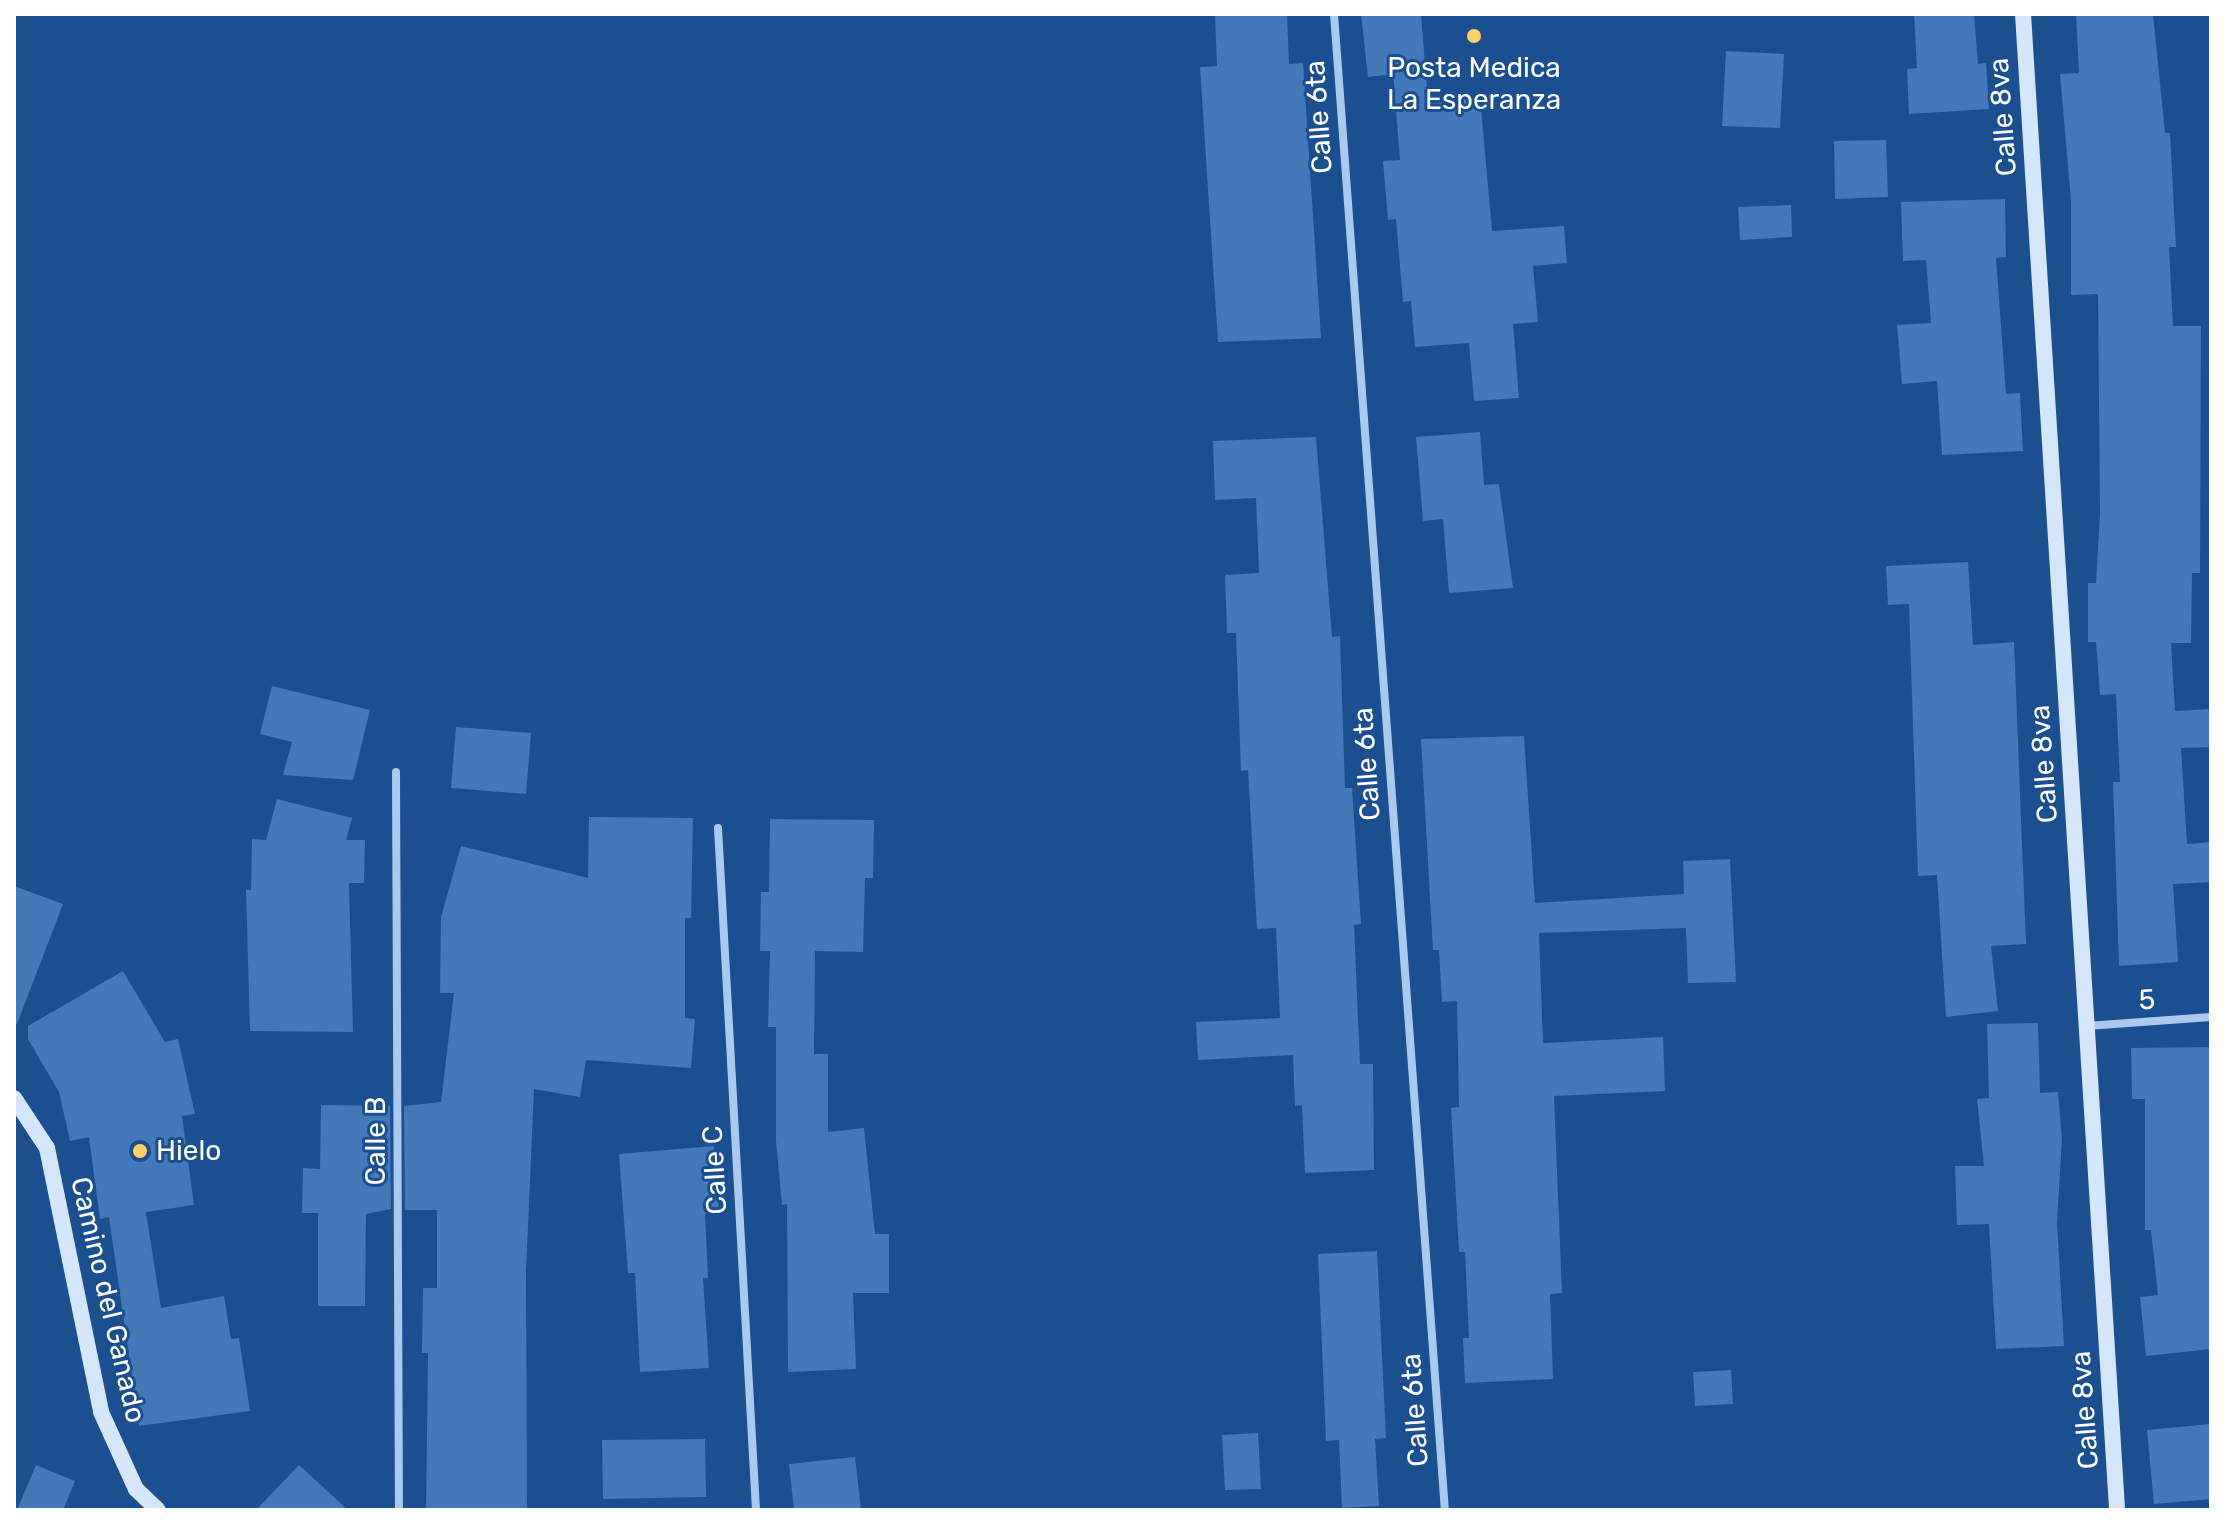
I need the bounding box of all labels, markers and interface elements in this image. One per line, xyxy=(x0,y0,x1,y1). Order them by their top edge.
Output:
marker: Posta Medica La Esperanza xyxy=(1463,25,1485,47)
place label: Posta Medica La Esperanza xyxy=(1387,51,1561,117)
street label: Calle 8va xyxy=(1982,57,2024,177)
street label: Calle 6ta xyxy=(1298,59,1340,175)
street label: Calle 8va xyxy=(2023,704,2065,824)
street label: Calle 6ta xyxy=(1346,706,1388,822)
street label: 5 xyxy=(2138,983,2156,1017)
street label: Calle B xyxy=(359,1097,393,1185)
street label: Calle C xyxy=(696,1125,734,1215)
place label: Hielo xyxy=(156,1134,221,1168)
marker: Hielo xyxy=(131,1142,149,1160)
street label: Camino del Ganado xyxy=(63,1174,153,1426)
street label: Calle 8va xyxy=(2064,1350,2106,1470)
street label: Calle 6ta xyxy=(1394,1352,1436,1468)

